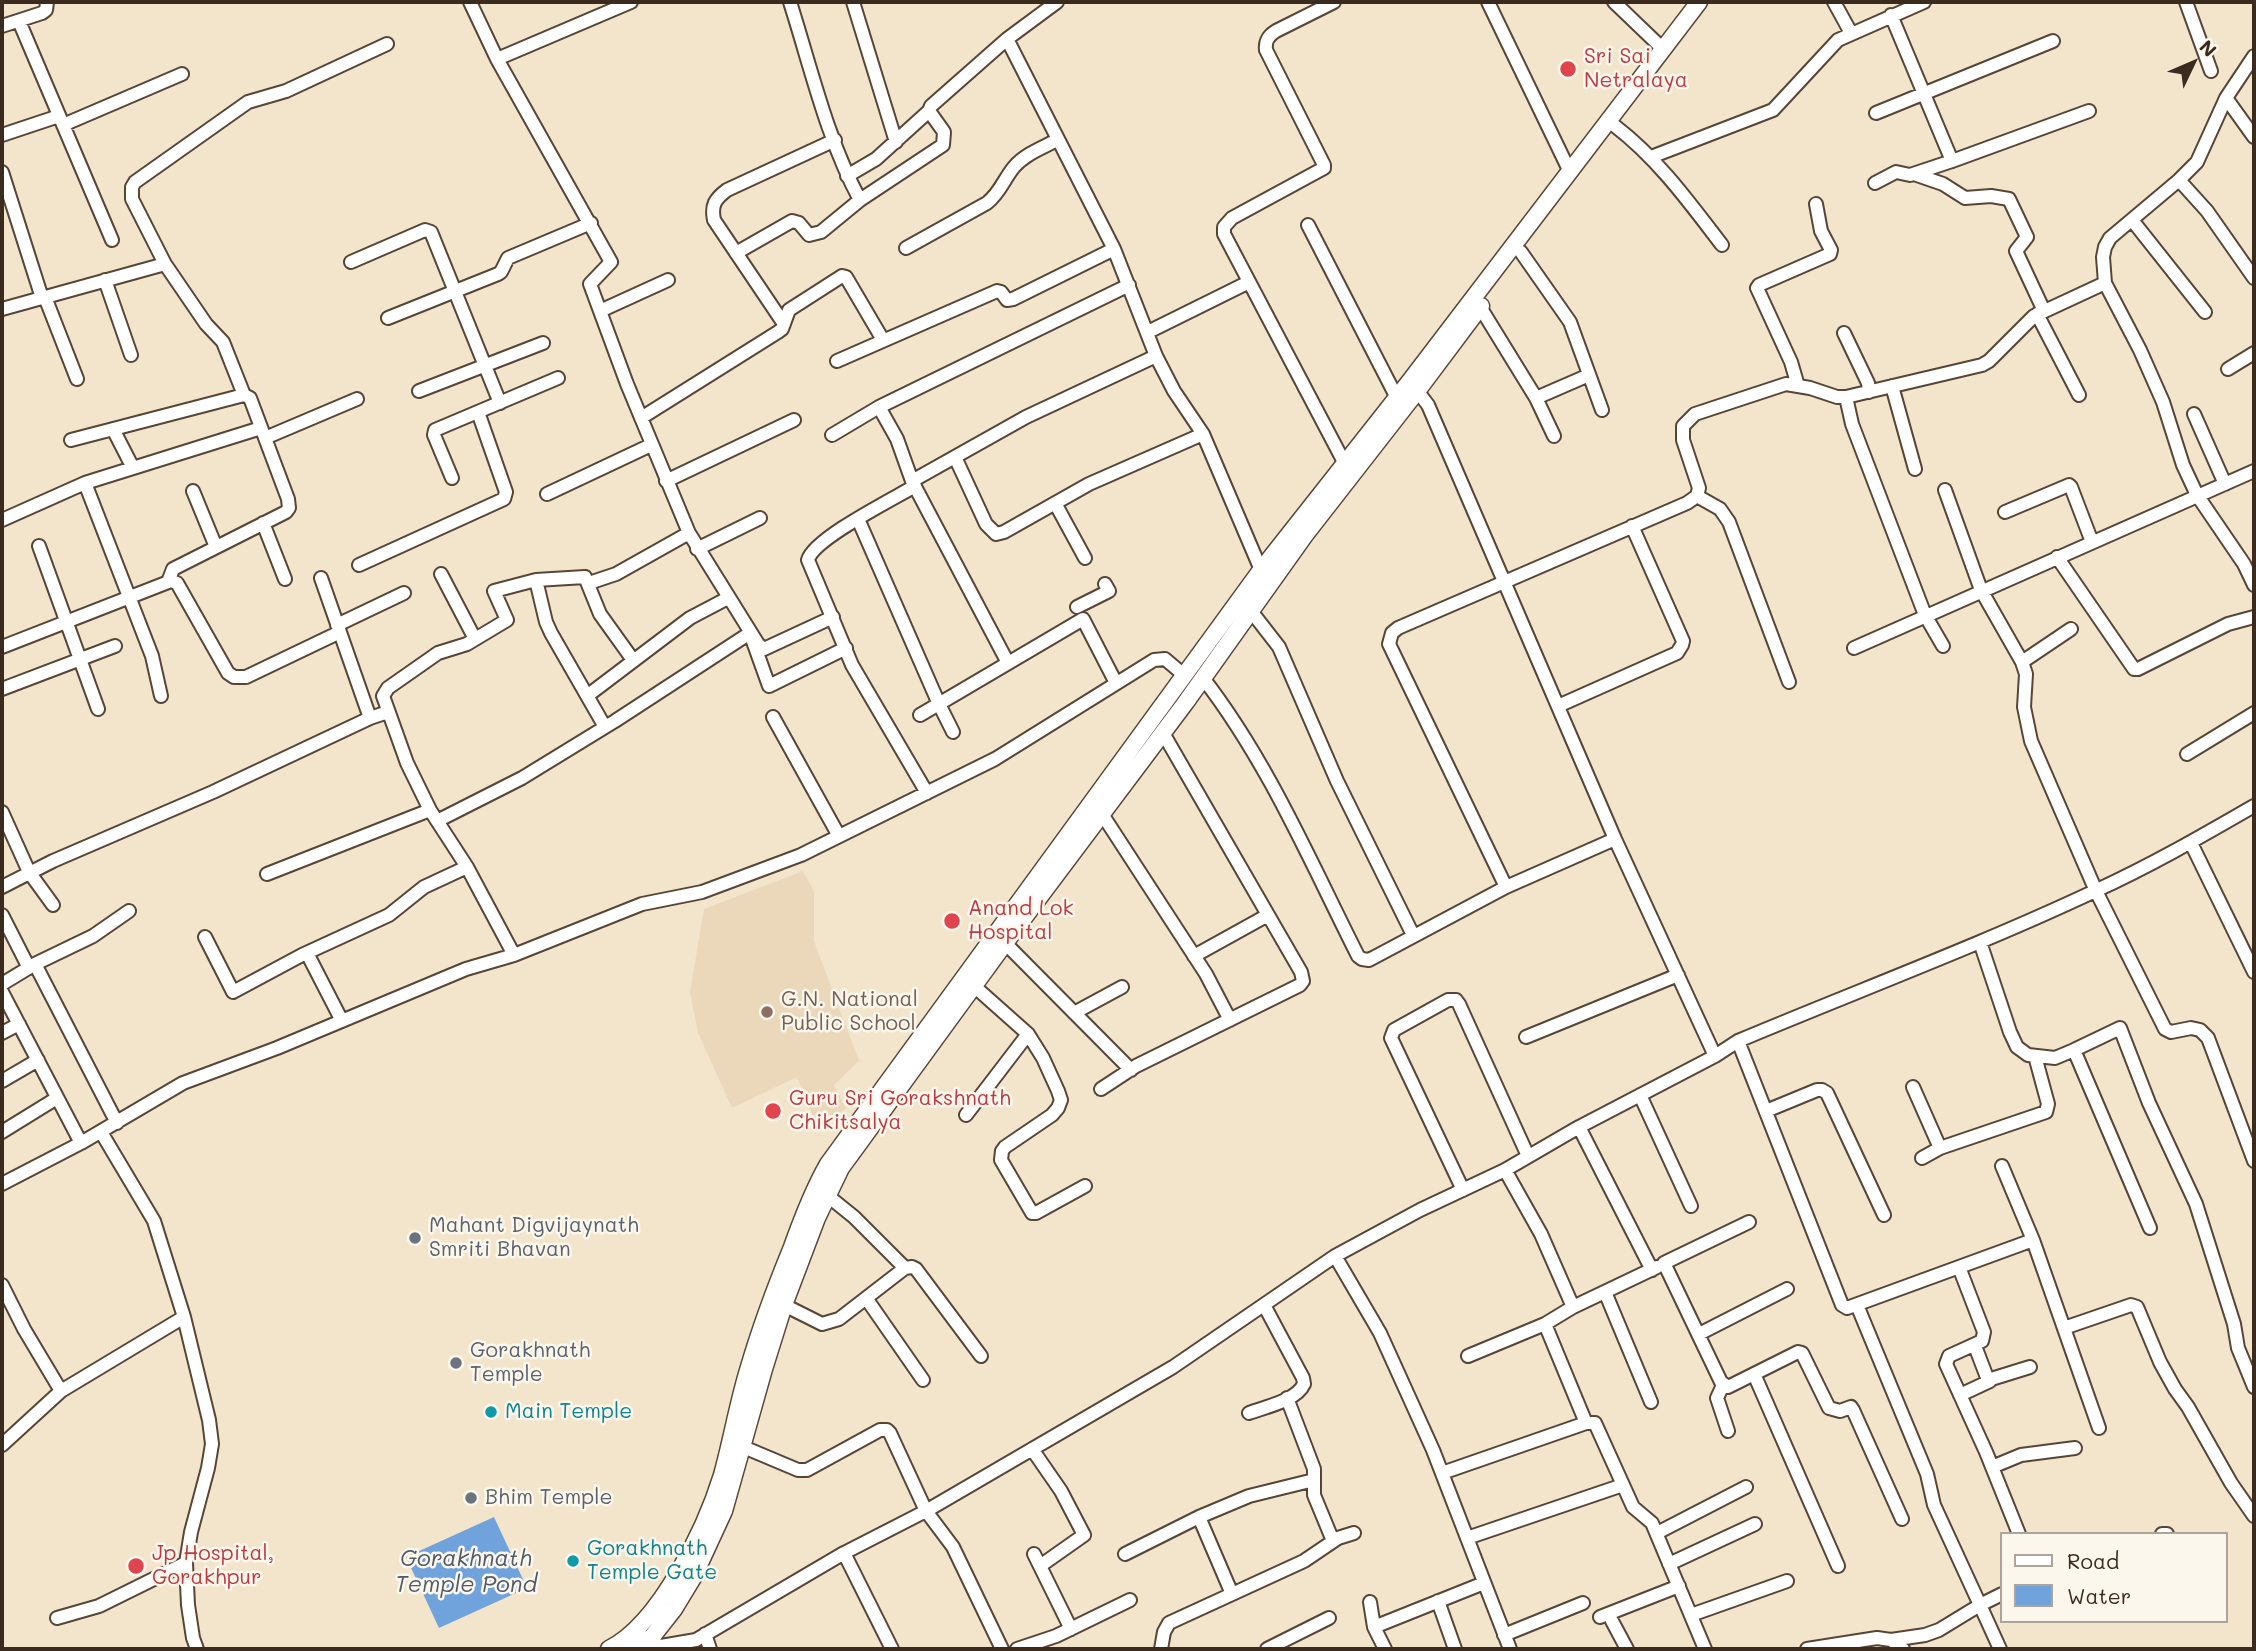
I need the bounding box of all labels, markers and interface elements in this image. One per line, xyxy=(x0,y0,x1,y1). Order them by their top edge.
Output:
north arrow xyxy=(2158,28,2228,98)
text: N xyxy=(2194,34,2222,62)
place label: Sri Sai Netralaya xyxy=(1584,44,1688,94)
marker: Sri Sai Netralaya xyxy=(1558,59,1578,79)
place label: Anand Lok Hospital xyxy=(968,896,1074,946)
marker: Anand Lok Hospital xyxy=(942,911,962,931)
place label: G.N. National Public School xyxy=(781,987,918,1037)
marker: G.N. National Public School xyxy=(759,1004,775,1020)
place label: Guru Sri Gorakshnath Chikitsalya xyxy=(789,1086,1011,1136)
marker: Guru Sri Gorakshnath Chikitsalya xyxy=(763,1101,783,1121)
place label: Mahant Digvijaynath Smriti Bhavan xyxy=(429,1213,639,1263)
marker: Mahant Digvijaynath Smriti Bhavan xyxy=(407,1230,423,1246)
place label: Gorakhnath Temple xyxy=(470,1338,590,1388)
marker: Gorakhnath Temple xyxy=(448,1355,464,1371)
place label: Main Temple xyxy=(505,1399,632,1425)
marker: Main Temple xyxy=(483,1404,499,1420)
place label: Bhim Temple xyxy=(485,1485,612,1511)
marker: Bhim Temple xyxy=(463,1490,479,1506)
legend xyxy=(2000,1532,2228,1623)
place label: Gorakhnath Temple Gate xyxy=(587,1536,717,1586)
place label: Jp Hospital, Gorakhpur xyxy=(152,1541,274,1591)
water label: Gorakhnath Temple Pond xyxy=(395,1545,537,1599)
text: Road xyxy=(2067,1547,2119,1574)
marker: Gorakhnath Temple Gate xyxy=(565,1553,581,1569)
marker: Jp Hospital, Gorakhpur xyxy=(126,1556,146,1576)
text: Water xyxy=(2067,1582,2131,1609)

